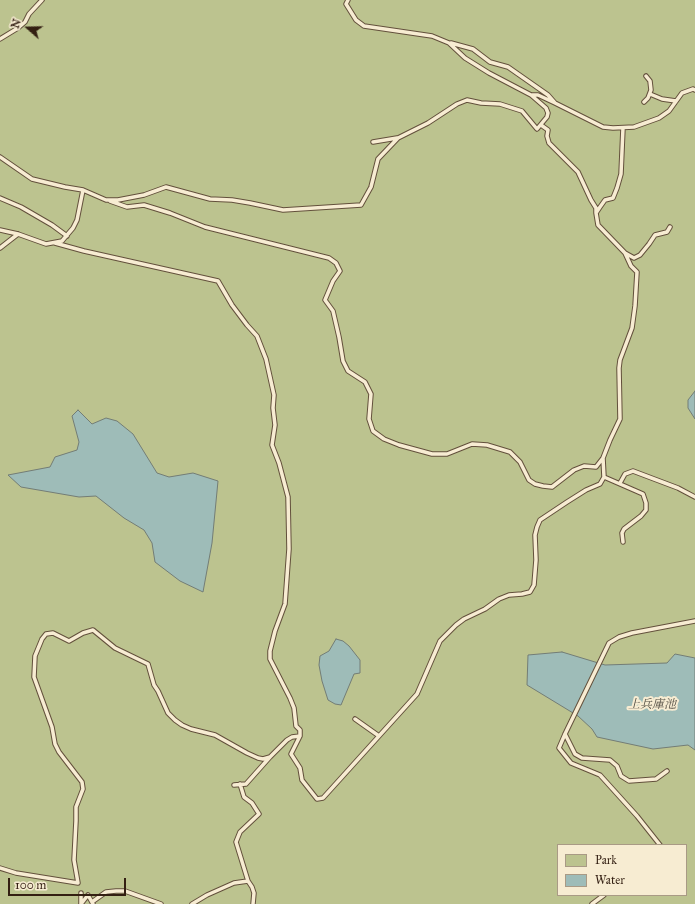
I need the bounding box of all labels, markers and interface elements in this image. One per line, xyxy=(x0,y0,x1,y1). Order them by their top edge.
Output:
north arrow xyxy=(8,8,48,48)
text: N xyxy=(9,17,24,30)
water label: 上兵庫池 xyxy=(628,698,676,712)
legend xyxy=(557,844,687,896)
text: Park xyxy=(595,853,617,867)
scale bar xyxy=(10,870,128,896)
text: Water xyxy=(595,873,625,887)
text: 100 m xyxy=(15,878,46,892)

